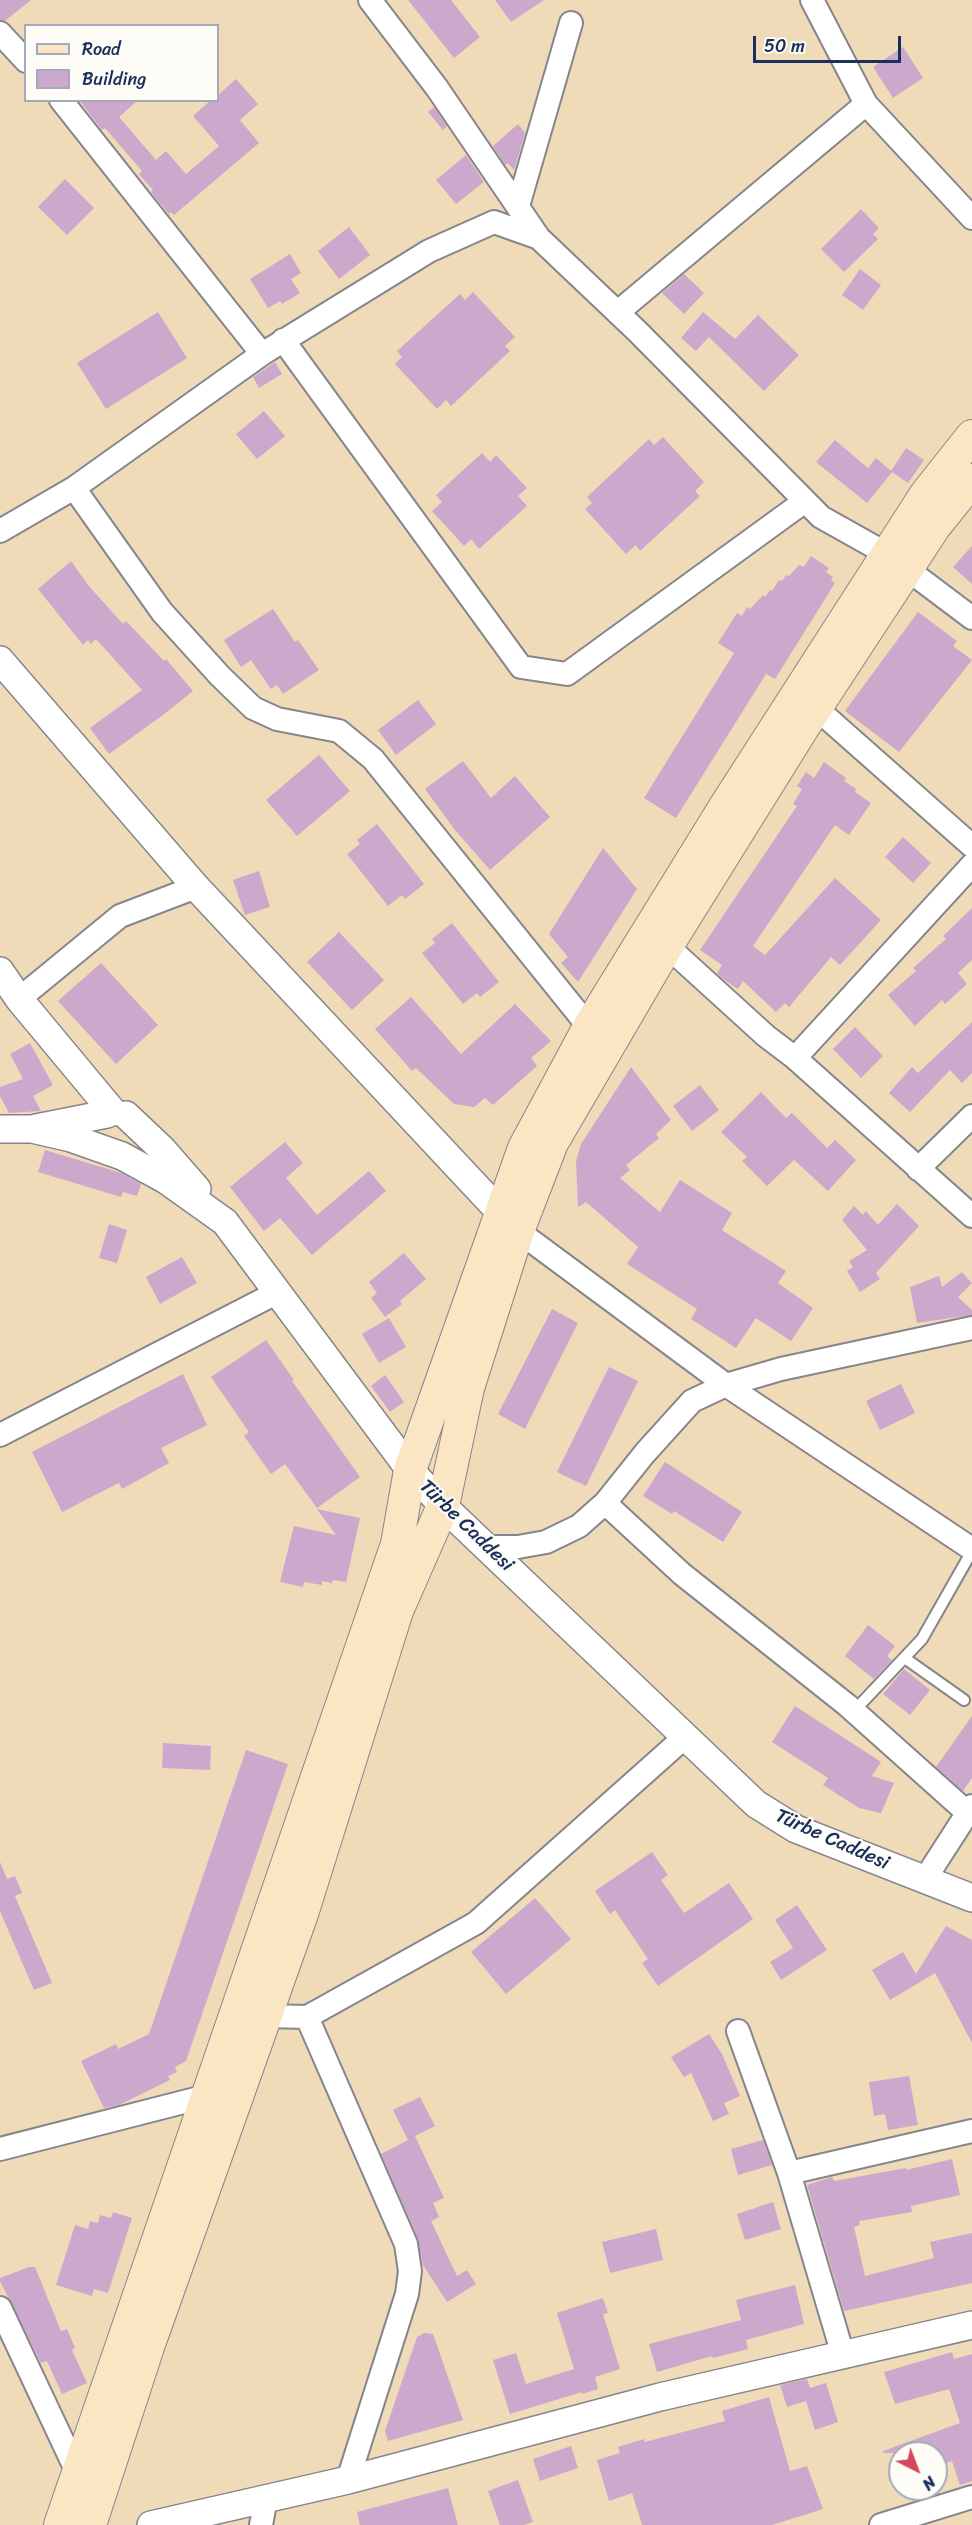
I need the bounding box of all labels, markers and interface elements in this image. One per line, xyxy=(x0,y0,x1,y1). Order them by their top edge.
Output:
legend xyxy=(24,24,219,102)
scale bar xyxy=(756,24,904,62)
text: 50 m xyxy=(764,30,805,62)
text: Road xyxy=(82,33,121,65)
text: Building xyxy=(82,63,146,95)
street label: Türbe Caddesi xyxy=(414,1475,518,1577)
street label: Türbe Caddesi xyxy=(771,1804,893,1876)
north arrow xyxy=(888,2441,948,2501)
text: N xyxy=(915,2469,943,2498)

